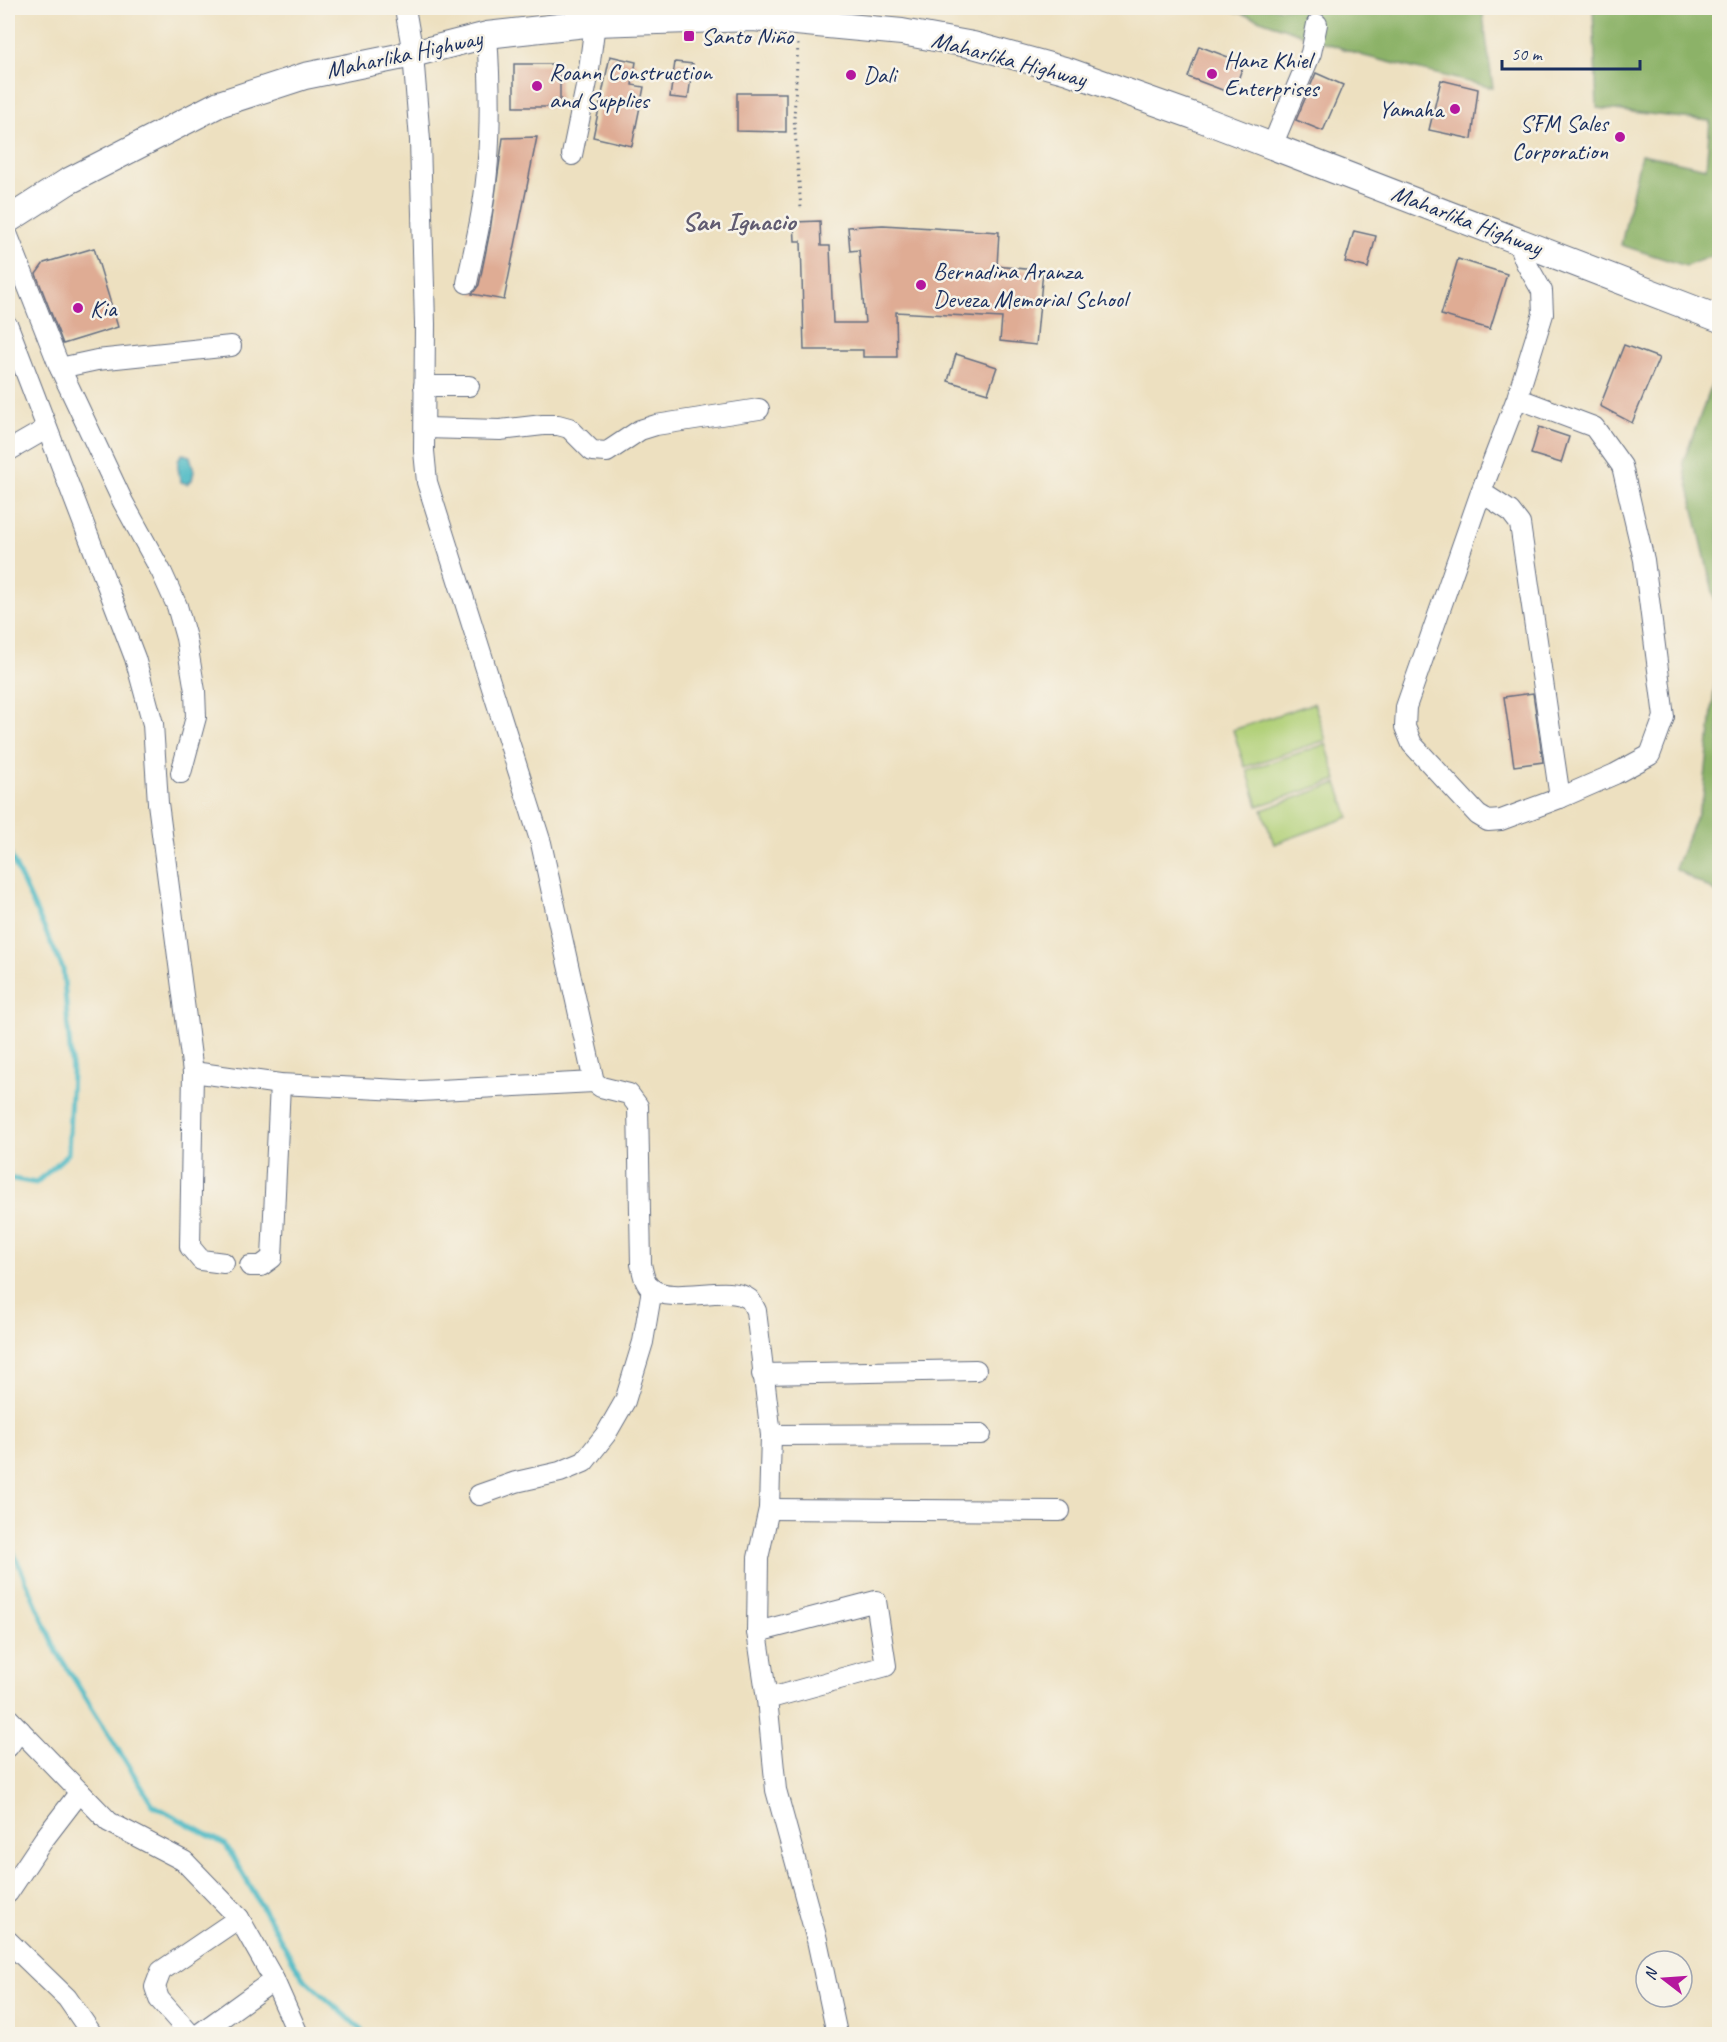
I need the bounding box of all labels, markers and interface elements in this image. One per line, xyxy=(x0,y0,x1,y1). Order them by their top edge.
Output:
place label: Santo Niño xyxy=(701,21,795,51)
street label: Maharlika Highway xyxy=(323,22,486,85)
street label: Maharlika Highway xyxy=(929,24,1091,94)
marker: Santo Niño xyxy=(682,29,696,43)
scale bar xyxy=(1502,33,1640,71)
text: 50 m xyxy=(1511,43,1544,65)
place label: Hanz Khiel Enterprises xyxy=(1224,45,1321,103)
place label: Roann Construction and Supplies xyxy=(549,57,713,115)
place label: Dali xyxy=(863,60,898,90)
marker: Hanz Khiel Enterprises xyxy=(1205,67,1219,81)
marker: Dali xyxy=(844,68,858,82)
marker: Roann Construction and Supplies xyxy=(530,79,544,93)
place label: Yamaha xyxy=(1378,94,1445,124)
marker: Yamaha xyxy=(1448,102,1462,116)
place label: SFM Sales Corporation xyxy=(1512,108,1610,166)
marker: SFM Sales Corporation xyxy=(1613,130,1627,144)
street label: Maharlika Highway xyxy=(1388,178,1548,263)
district label: San Ignacio xyxy=(682,204,798,238)
place label: Bernadina Aranza Deveza Memorial School xyxy=(933,256,1131,314)
marker: Bernadina Aranza Deveza Memorial School xyxy=(914,278,928,292)
place label: Kia xyxy=(90,293,118,323)
marker: Kia xyxy=(71,301,85,315)
north arrow xyxy=(1634,1949,1694,2009)
text: N xyxy=(1640,1964,1663,1983)

